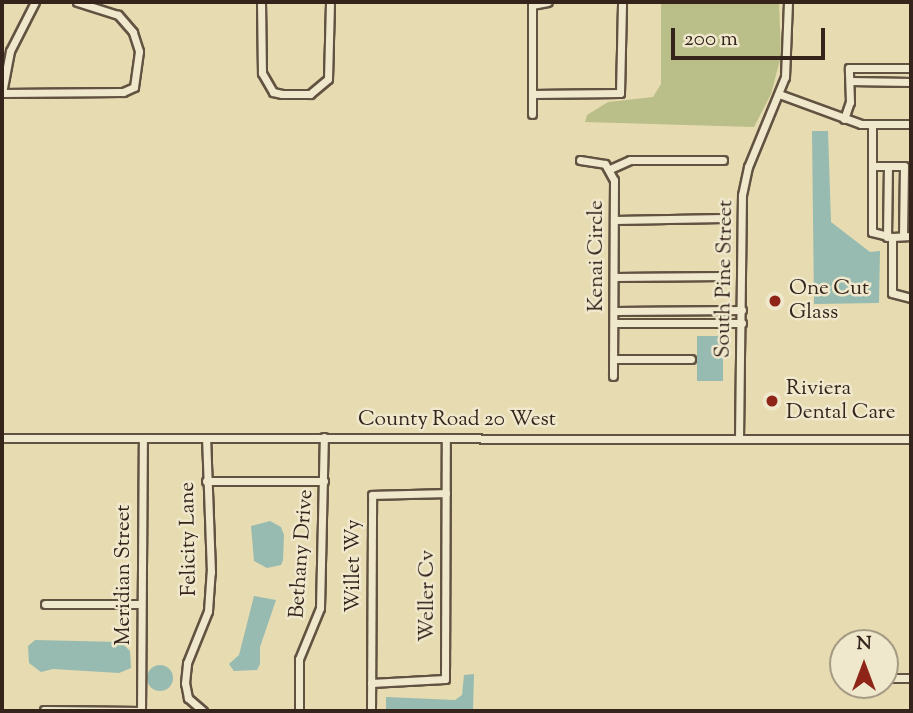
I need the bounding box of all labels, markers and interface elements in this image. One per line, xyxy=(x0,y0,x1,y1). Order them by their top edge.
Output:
scale bar xyxy=(675,14,829,58)
text: 200 m xyxy=(684,25,738,55)
street label: Kenai Circle xyxy=(584,200,610,312)
street label: South Pine Street xyxy=(711,200,739,358)
place label: One Cut Glass xyxy=(789,276,869,326)
marker: One Cut Glass xyxy=(767,293,783,309)
place label: Riviera Dental Care xyxy=(786,376,895,426)
marker: Riviera Dental Care xyxy=(764,393,780,409)
street label: County Road 20 West xyxy=(358,407,556,433)
street label: Felicity Lane xyxy=(175,482,203,596)
street label: Bethany Drive xyxy=(285,489,319,619)
street label: Meridian Street xyxy=(111,504,137,646)
street label: Willet Wy xyxy=(341,519,367,613)
street label: Weller Cv xyxy=(415,550,441,642)
north arrow xyxy=(829,629,899,699)
text: N xyxy=(856,631,872,658)

